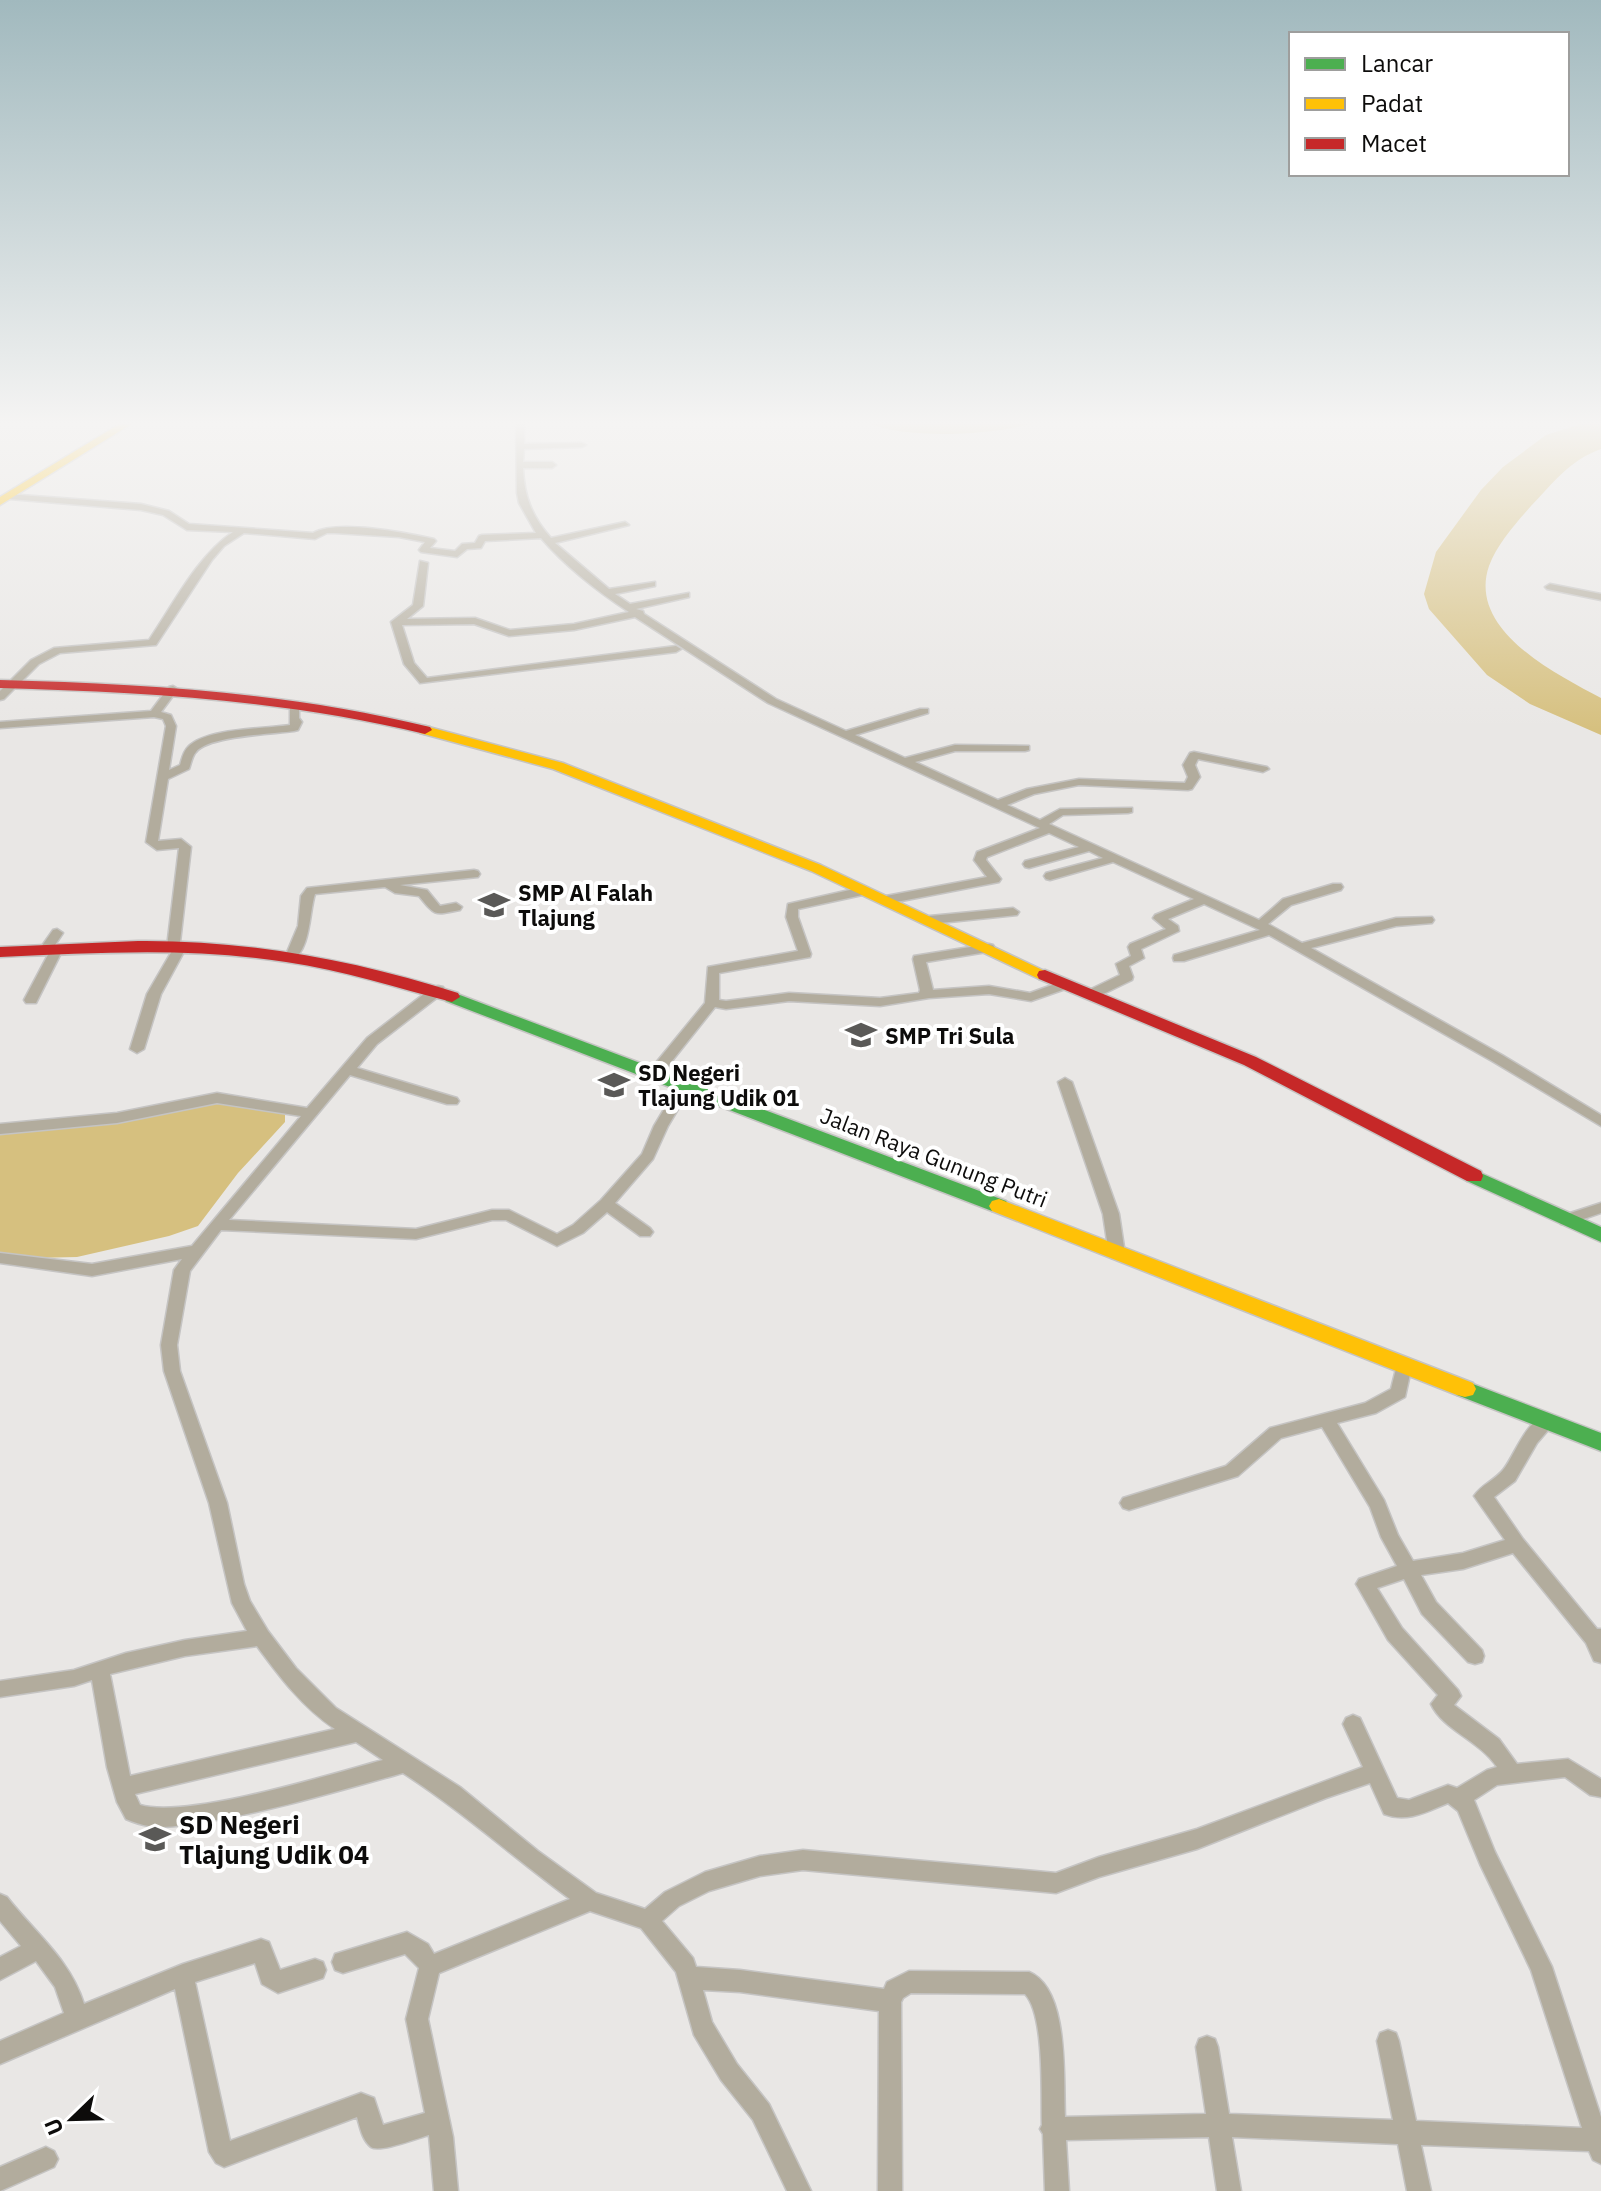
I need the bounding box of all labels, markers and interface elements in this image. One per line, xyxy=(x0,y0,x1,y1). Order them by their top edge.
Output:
legend xyxy=(1289,32,1569,176)
text: Lancar xyxy=(1361,47,1433,79)
text: Padat xyxy=(1361,87,1423,119)
text: Macet xyxy=(1361,127,1427,159)
place label: SMP Al Falah Tlajung xyxy=(518,878,653,932)
school or university icon: SMP Al Falah Tlajung xyxy=(477,888,511,922)
school or university icon: SMP Tri Sula xyxy=(844,1018,878,1052)
place label: SMP Tri Sula xyxy=(885,1021,1015,1050)
place label: SD Negeri Tlajung Udik 01 xyxy=(638,1058,799,1112)
school or university icon: SD Negeri Tlajung Udik 01 xyxy=(597,1068,631,1102)
street label: Jalan Raya Gunung Putri xyxy=(816,1100,1052,1214)
place label: SD Negeri Tlajung Udik 04 xyxy=(179,1807,369,1871)
school or university icon: SD Negeri Tlajung Udik 04 xyxy=(138,1822,172,1856)
north arrow xyxy=(32,2079,112,2159)
text: U xyxy=(37,2114,69,2140)

